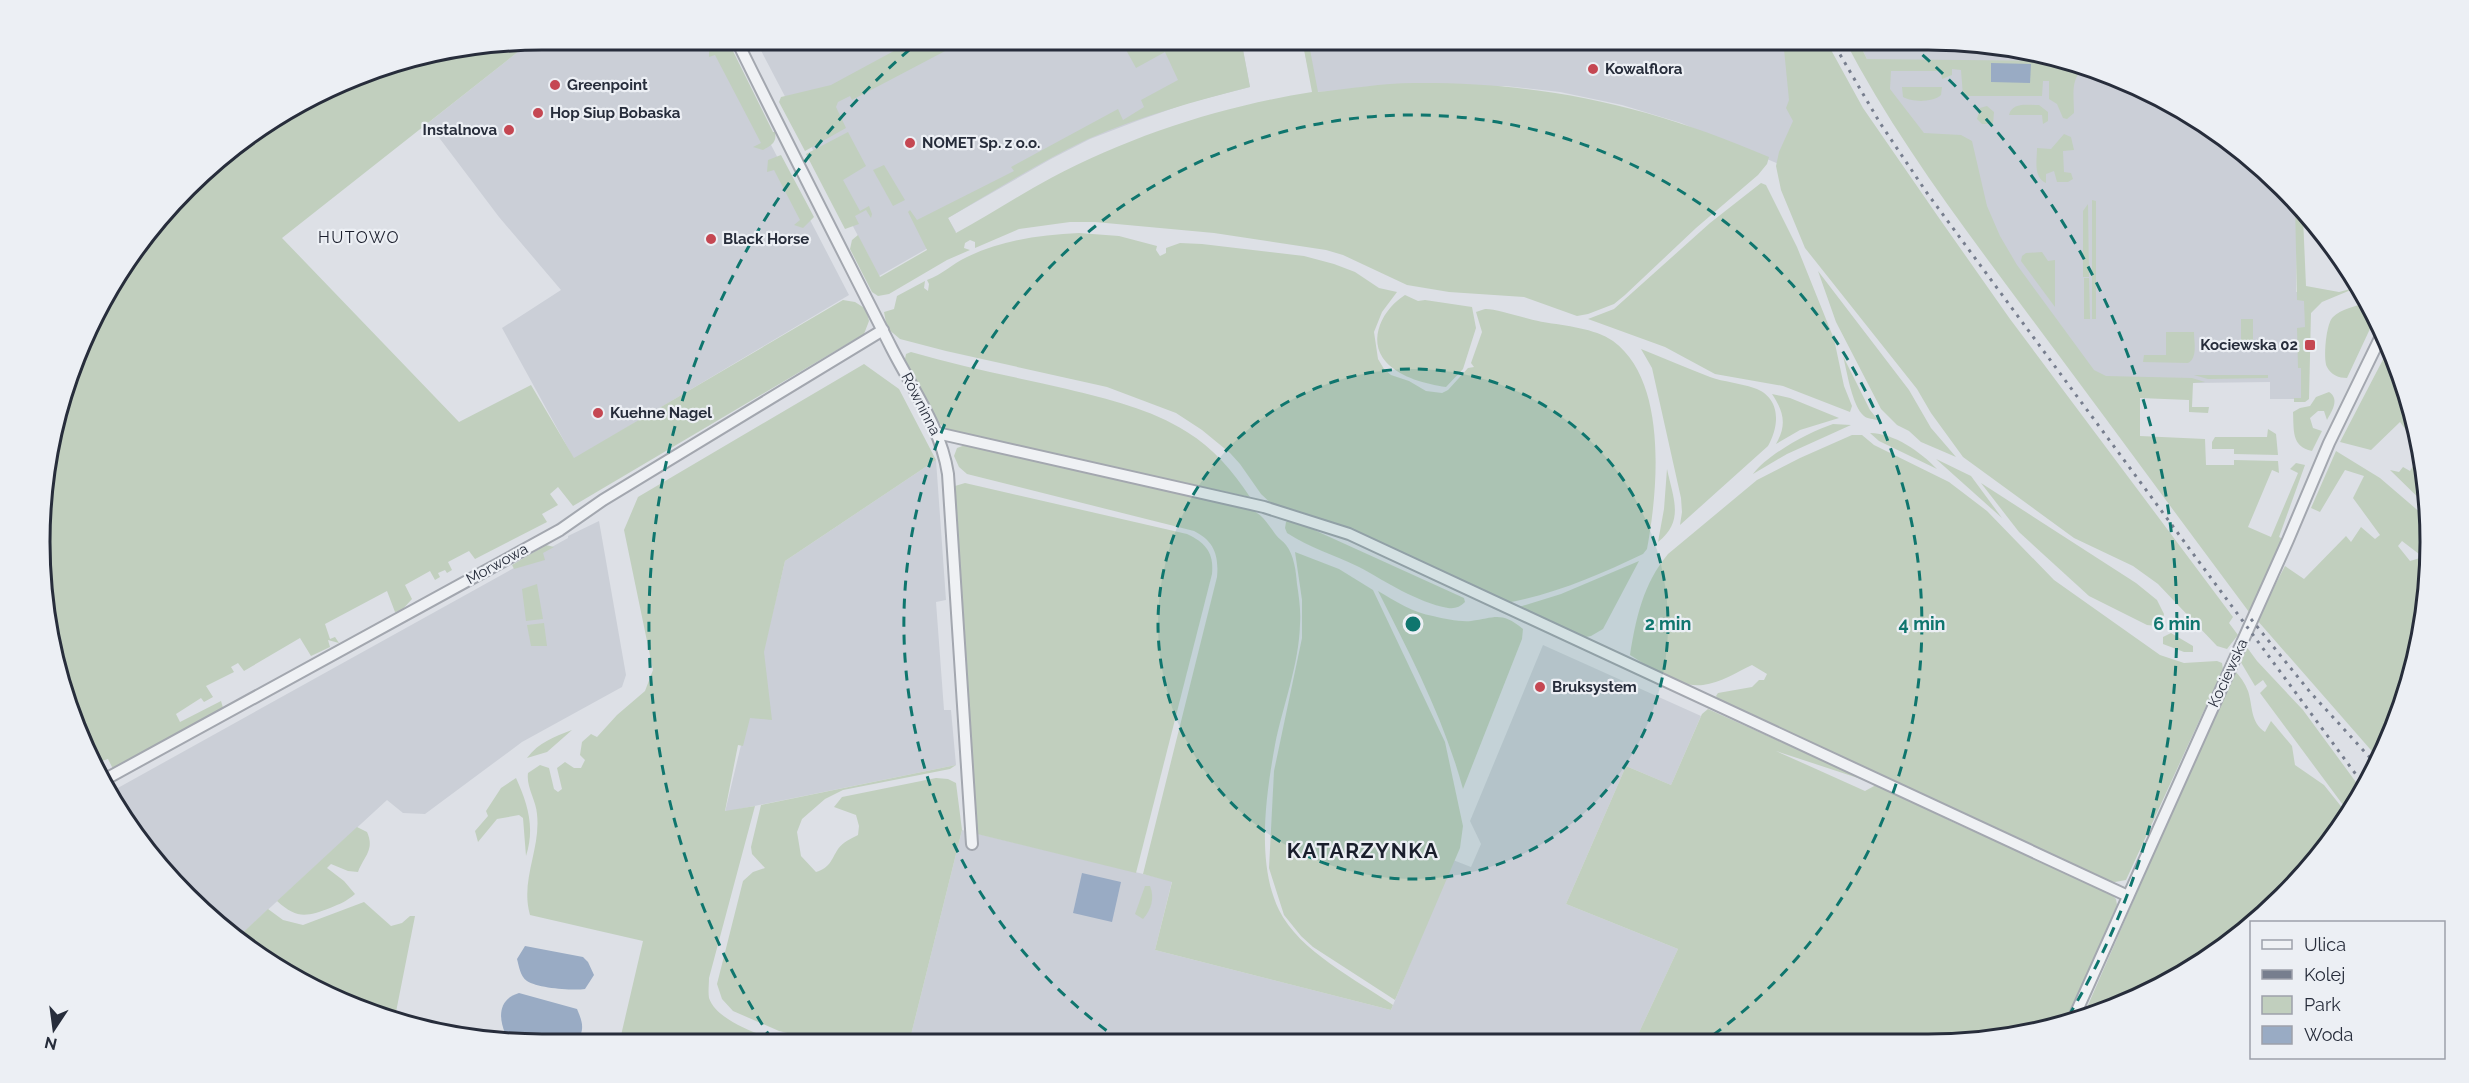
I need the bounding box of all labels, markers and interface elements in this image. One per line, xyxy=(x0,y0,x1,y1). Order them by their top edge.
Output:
place label: Kowalflora xyxy=(1605,60,1683,78)
marker: Kowalflora xyxy=(1586,62,1600,76)
place label: Greenpoint xyxy=(567,76,648,94)
marker: Greenpoint xyxy=(548,78,562,92)
place label: Hop Siup Bobaska xyxy=(550,104,681,122)
marker: Hop Siup Bobaska xyxy=(531,106,545,120)
place label: Instalnova xyxy=(423,121,497,139)
marker: Instalnova xyxy=(502,123,516,137)
place label: NOMET Sp. z o.o. xyxy=(922,134,1040,152)
marker: NOMET Sp. z o.o. xyxy=(903,136,917,150)
district label: HUTOWO xyxy=(318,228,400,247)
place label: Black Horse xyxy=(723,230,809,248)
marker: Black Horse xyxy=(704,232,718,246)
place label: Kociewska 02 xyxy=(2200,336,2298,354)
marker: Kociewska 02 xyxy=(2303,338,2317,352)
street label: Równinna xyxy=(898,370,944,438)
place label: Kuehne Nagel xyxy=(610,404,712,422)
marker: Kuehne Nagel xyxy=(591,406,605,420)
street label: Morwowa xyxy=(463,540,531,588)
text: 2 min xyxy=(1645,613,1691,634)
text: 4 min xyxy=(1899,613,1945,634)
text: 6 min xyxy=(2153,613,2201,634)
centre of rings xyxy=(1403,614,1423,634)
street label: Kociewska xyxy=(2204,636,2252,710)
place label: Bruksystem xyxy=(1552,678,1637,696)
marker: Bruksystem xyxy=(1533,680,1547,694)
district label: KATARZYNKA xyxy=(1287,838,1439,863)
legend xyxy=(2250,921,2445,1059)
text: Ulica xyxy=(2304,934,2346,955)
text: Kolej xyxy=(2304,964,2345,985)
text: Park xyxy=(2304,994,2341,1015)
north arrow xyxy=(24,999,84,1059)
text: Woda xyxy=(2304,1024,2353,1045)
text: N xyxy=(43,1032,59,1054)

